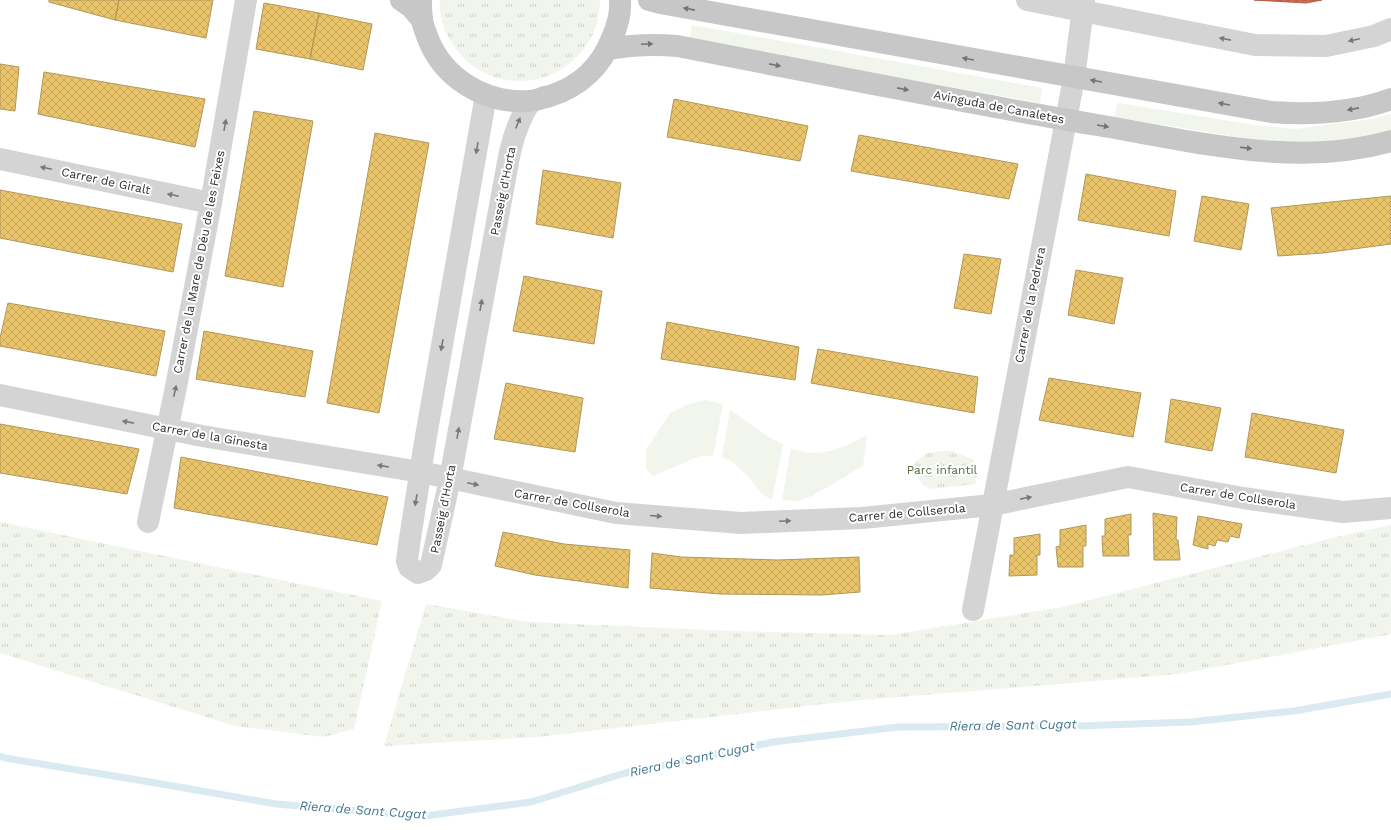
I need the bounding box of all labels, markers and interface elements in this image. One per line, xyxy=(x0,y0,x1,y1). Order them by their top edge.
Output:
one-way arrow xyxy=(683,5,695,11)
one-way arrow xyxy=(1219,36,1231,42)
one-way arrow xyxy=(1348,38,1360,44)
one-way arrow xyxy=(641,41,653,48)
one-way arrow xyxy=(962,56,974,62)
one-way arrow xyxy=(769,62,781,68)
one-way arrow xyxy=(1090,78,1102,84)
one-way arrow xyxy=(896,86,909,92)
street label: Avinguda de Canaletes xyxy=(932,87,1066,127)
one-way arrow xyxy=(1218,101,1230,107)
one-way arrow xyxy=(1347,106,1359,112)
one-way arrow xyxy=(516,116,522,128)
one-way arrow xyxy=(222,119,228,131)
one-way arrow xyxy=(1097,123,1109,129)
one-way arrow xyxy=(474,141,480,154)
street label: Passeig d'Horta xyxy=(488,145,518,236)
one-way arrow xyxy=(1239,145,1252,152)
street label: Carrer de la Mare de Déu de les Feixes xyxy=(170,149,228,375)
one-way arrow xyxy=(39,165,52,171)
street label: Carrer de Giralt xyxy=(60,165,152,197)
one-way arrow xyxy=(167,191,179,197)
street label: Carrer de la Pedrera xyxy=(1012,246,1048,364)
one-way arrow xyxy=(478,299,484,311)
one-way arrow xyxy=(439,338,445,351)
one-way arrow xyxy=(172,384,178,397)
one-way arrow xyxy=(122,418,135,424)
street label: Carrer de la Ginesta xyxy=(151,419,269,453)
one-way arrow xyxy=(455,427,461,439)
one-way arrow xyxy=(376,463,389,469)
street label: Passeig d'Horta xyxy=(428,463,458,554)
park label: Parc infantil xyxy=(907,463,978,477)
street label: Carrer de Collserola xyxy=(1179,480,1297,512)
one-way arrow xyxy=(467,481,479,487)
street label: Carrer de Collserola xyxy=(513,486,631,520)
one-way arrow xyxy=(413,494,419,506)
one-way arrow xyxy=(1020,495,1032,501)
street label: Carrer de Collserola xyxy=(848,501,966,525)
one-way arrow xyxy=(650,513,662,519)
one-way arrow xyxy=(779,518,792,524)
water label: Riera de Sant Cugat xyxy=(949,716,1078,734)
water label: Riera de Sant Cugat xyxy=(628,738,757,780)
water label: Riera de Sant Cugat xyxy=(299,798,428,822)

